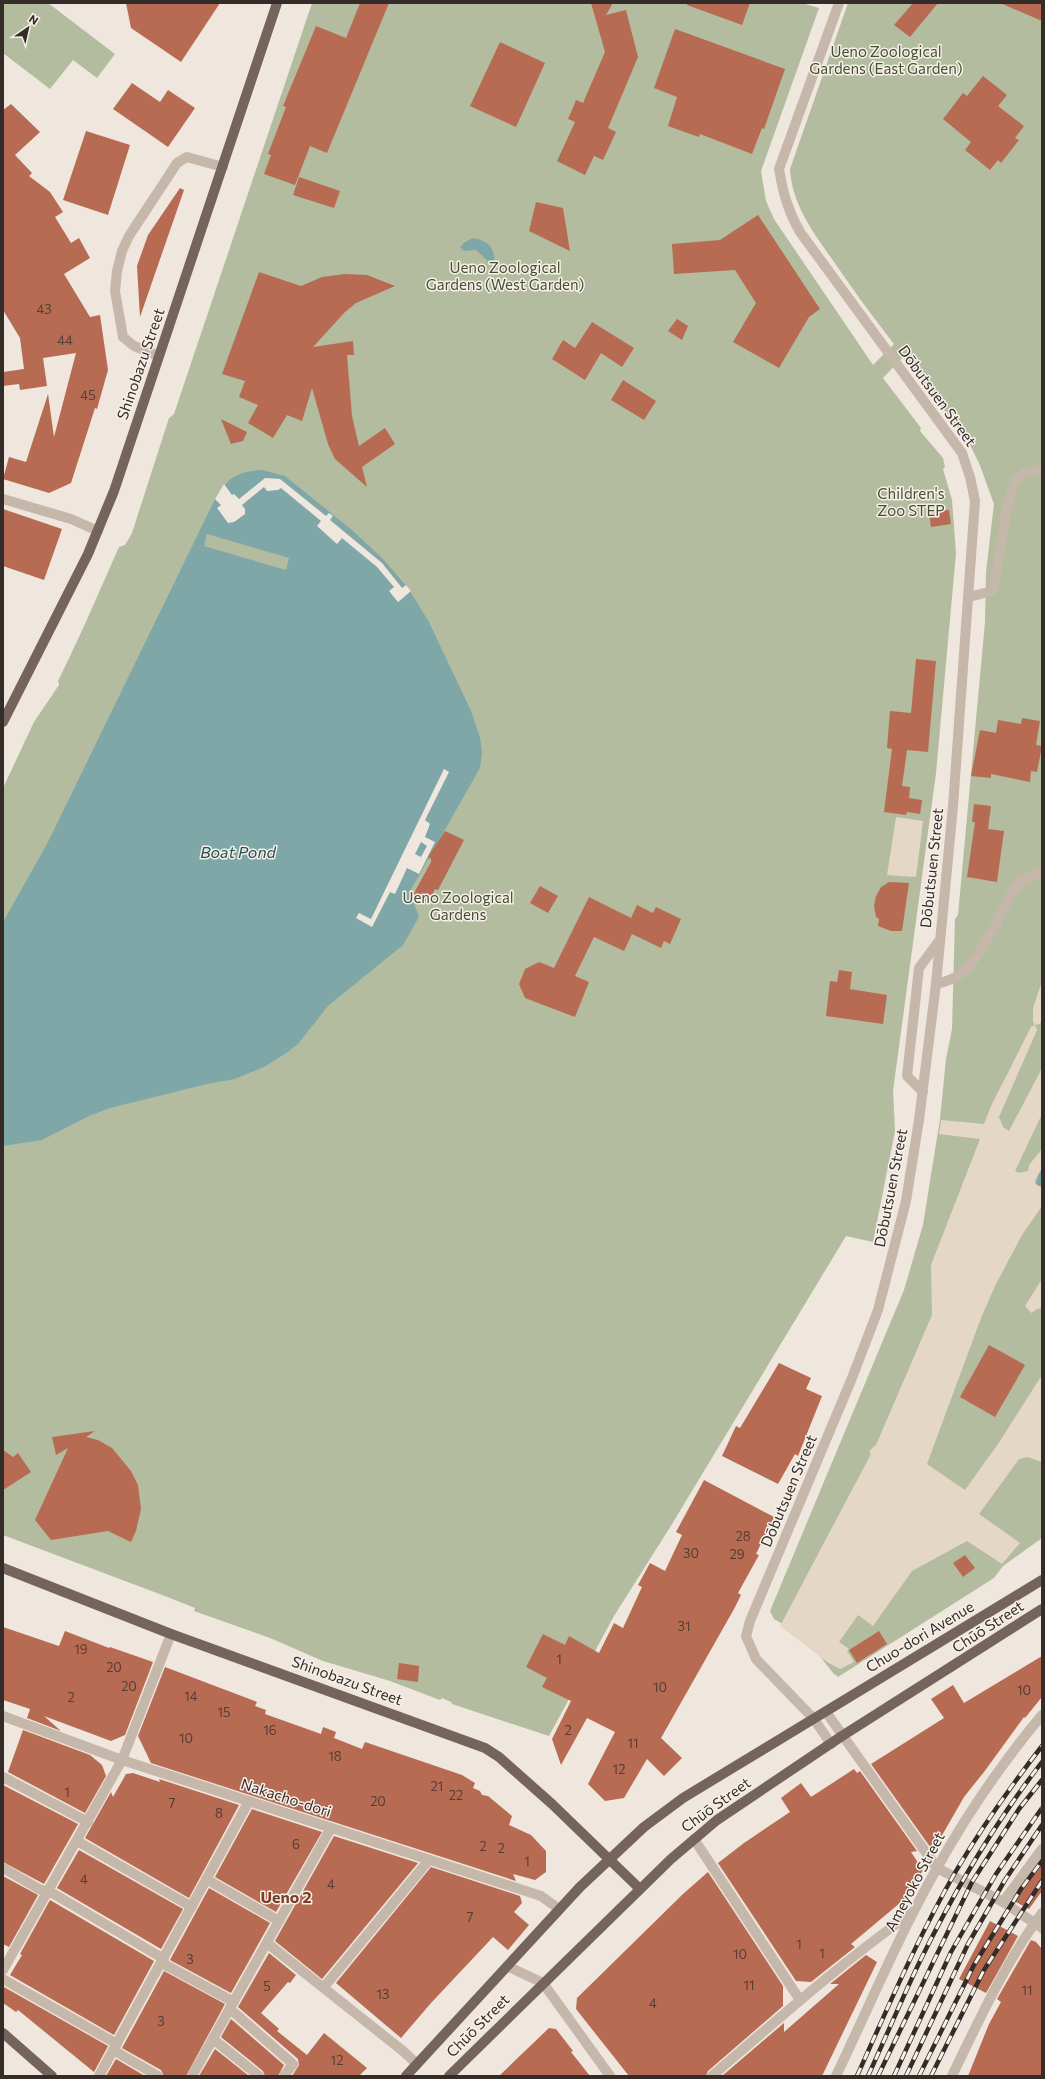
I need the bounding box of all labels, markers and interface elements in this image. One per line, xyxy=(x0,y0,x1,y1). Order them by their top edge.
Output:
north arrow xyxy=(8,8,48,48)
text: N xyxy=(27,12,41,27)
park label: Ueno Zoological Gardens (East Garden) xyxy=(809,42,963,77)
park label: Ueno Zoological Gardens (West Garden) xyxy=(426,258,584,293)
house number: 43 xyxy=(36,301,52,317)
street label: Shinobazu Street xyxy=(113,306,168,422)
house number: 44 xyxy=(57,332,73,348)
street label: Dōbutsuen Street xyxy=(895,341,980,449)
house number: 45 xyxy=(80,387,96,403)
park label: Children's Zoo STEP xyxy=(877,484,945,519)
street label: Dōbutsuen Street xyxy=(916,807,946,929)
water label: Boat Pond xyxy=(200,842,277,861)
park label: Ueno Zoological Gardens xyxy=(402,888,514,923)
street label: Dōbutsuen Street xyxy=(870,1127,910,1249)
street label: Dōbutsuen Street xyxy=(756,1432,820,1550)
house number: 28 xyxy=(735,1528,751,1544)
house number: 30 xyxy=(683,1545,699,1561)
house number: 29 xyxy=(729,1546,745,1562)
street label: Chūō Street xyxy=(948,1596,1027,1656)
street label: Chuo-dori Avenue xyxy=(862,1597,977,1676)
house number: 31 xyxy=(678,1618,690,1634)
house number: 19 xyxy=(74,1641,88,1657)
house number: 1 xyxy=(556,1651,562,1667)
street label: Shinobazu Street xyxy=(289,1652,405,1708)
house number: 20 xyxy=(106,1659,122,1675)
house number: 20 xyxy=(121,1678,137,1694)
house number: 10 xyxy=(653,1679,667,1695)
house number: 10 xyxy=(1017,1682,1031,1698)
house number: 14 xyxy=(184,1688,198,1704)
house number: 2 xyxy=(67,1689,75,1705)
house number: 15 xyxy=(217,1704,231,1720)
house number: 16 xyxy=(263,1722,277,1738)
house number: 2 xyxy=(564,1722,572,1738)
house number: 10 xyxy=(179,1730,193,1746)
house number: 11 xyxy=(627,1735,639,1751)
house number: 18 xyxy=(328,1748,342,1764)
house number: 12 xyxy=(613,1761,625,1777)
street label: Chūō Street xyxy=(677,1773,754,1835)
street label: Nakacho-dori xyxy=(239,1774,334,1820)
house number: 21 xyxy=(431,1778,443,1794)
house number: 1 xyxy=(64,1784,70,1800)
house number: 22 xyxy=(449,1787,463,1803)
house number: 20 xyxy=(370,1793,386,1809)
house number: 7 xyxy=(169,1795,176,1811)
house number: 8 xyxy=(215,1805,223,1821)
street label: Ameyoko Street xyxy=(880,1829,948,1934)
house number: 6 xyxy=(292,1836,300,1852)
house number: 2 xyxy=(479,1838,487,1854)
house number: 2 xyxy=(497,1840,505,1856)
house number: 1 xyxy=(524,1853,530,1869)
house number: 4 xyxy=(80,1871,88,1887)
house number: 4 xyxy=(327,1876,335,1892)
district label: Ueno 2 xyxy=(260,1887,312,1906)
house number: 7 xyxy=(467,1909,474,1925)
house number: 1 xyxy=(796,1936,802,1952)
house number: 1 xyxy=(819,1945,825,1961)
house number: 10 xyxy=(733,1946,747,1962)
house number: 3 xyxy=(186,1951,194,1967)
house number: 11 xyxy=(743,1977,755,1993)
house number: 5 xyxy=(263,1978,271,1994)
house number: 11 xyxy=(1021,1982,1033,1998)
house number: 13 xyxy=(377,1986,389,2002)
street label: Chūō Street xyxy=(442,1990,512,2060)
house number: 4 xyxy=(649,1995,657,2011)
house number: 3 xyxy=(157,2013,165,2029)
house number: 12 xyxy=(331,2052,343,2068)

